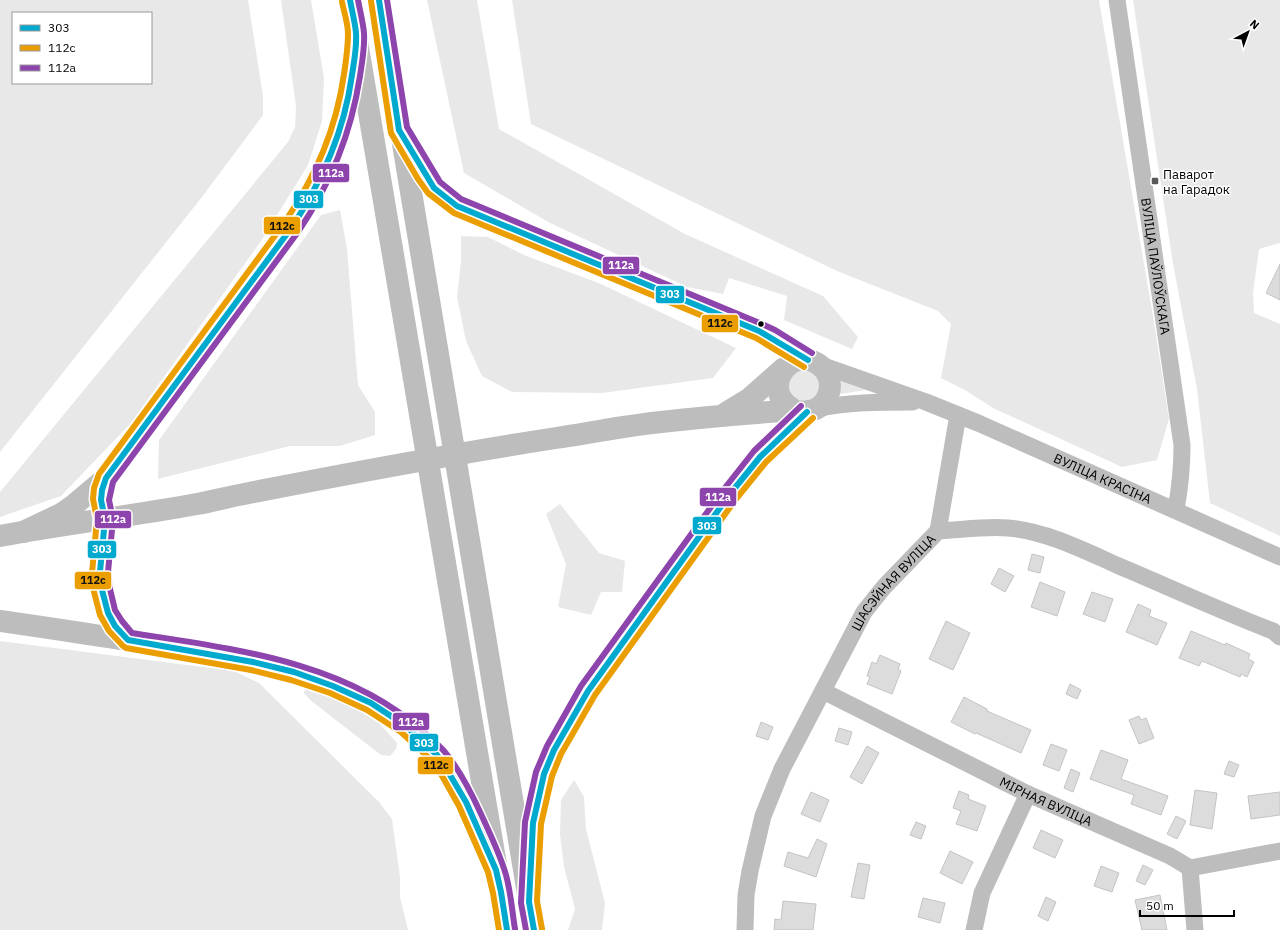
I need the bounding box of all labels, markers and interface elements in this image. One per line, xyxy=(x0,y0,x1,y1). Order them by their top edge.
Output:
legend xyxy=(12,12,152,84)
north arrow xyxy=(1228,12,1268,52)
text: N xyxy=(1247,17,1262,32)
text: 303 xyxy=(48,20,70,35)
text: 112с xyxy=(48,40,76,55)
text: 112а xyxy=(48,60,77,75)
line badge: 112а xyxy=(312,163,350,183)
text: 112а xyxy=(318,166,344,180)
place label: Паварот на Гарадок xyxy=(1163,166,1230,198)
marker: Паварот на Гарадок xyxy=(1150,176,1160,186)
line badge: 303 xyxy=(293,190,324,209)
text: 303 xyxy=(299,192,319,206)
street label: ВУЛІЦА ПАЎЛОЎСКАГА xyxy=(1137,197,1174,336)
line badge: 112с xyxy=(263,216,301,235)
text: 112с xyxy=(269,219,295,233)
line badge: 112а xyxy=(602,256,640,275)
text: 112а xyxy=(608,258,634,272)
line badge: 303 xyxy=(655,285,685,304)
text: 303 xyxy=(660,287,680,301)
line badge: 112с xyxy=(701,314,739,333)
text: 112с xyxy=(707,316,733,330)
unlabelled marker xyxy=(756,319,766,329)
street label: ВУЛІЦА КРАСІНА xyxy=(1051,449,1155,508)
line badge: 112а xyxy=(699,487,737,507)
text: 112а xyxy=(705,490,731,504)
line badge: 112а xyxy=(94,510,132,529)
text: 112а xyxy=(100,512,126,526)
line badge: 303 xyxy=(692,516,722,535)
text: 303 xyxy=(697,519,717,533)
street label: ШАСЭЙНАЯ ВУЛІЦА xyxy=(847,530,939,633)
line badge: 303 xyxy=(87,540,117,559)
text: 303 xyxy=(92,542,112,556)
line badge: 112с xyxy=(74,571,112,590)
text: 112с xyxy=(80,573,106,587)
line badge: 112а xyxy=(392,712,430,731)
text: 112а xyxy=(398,715,424,729)
line badge: 303 xyxy=(409,733,439,752)
text: 303 xyxy=(414,736,434,750)
line badge: 112с xyxy=(417,756,454,775)
text: 112с xyxy=(423,758,449,772)
street label: МІРНАЯ ВУЛІЦА xyxy=(997,773,1096,830)
scale bar xyxy=(1140,892,1234,918)
text: 50 m xyxy=(1146,898,1174,913)

